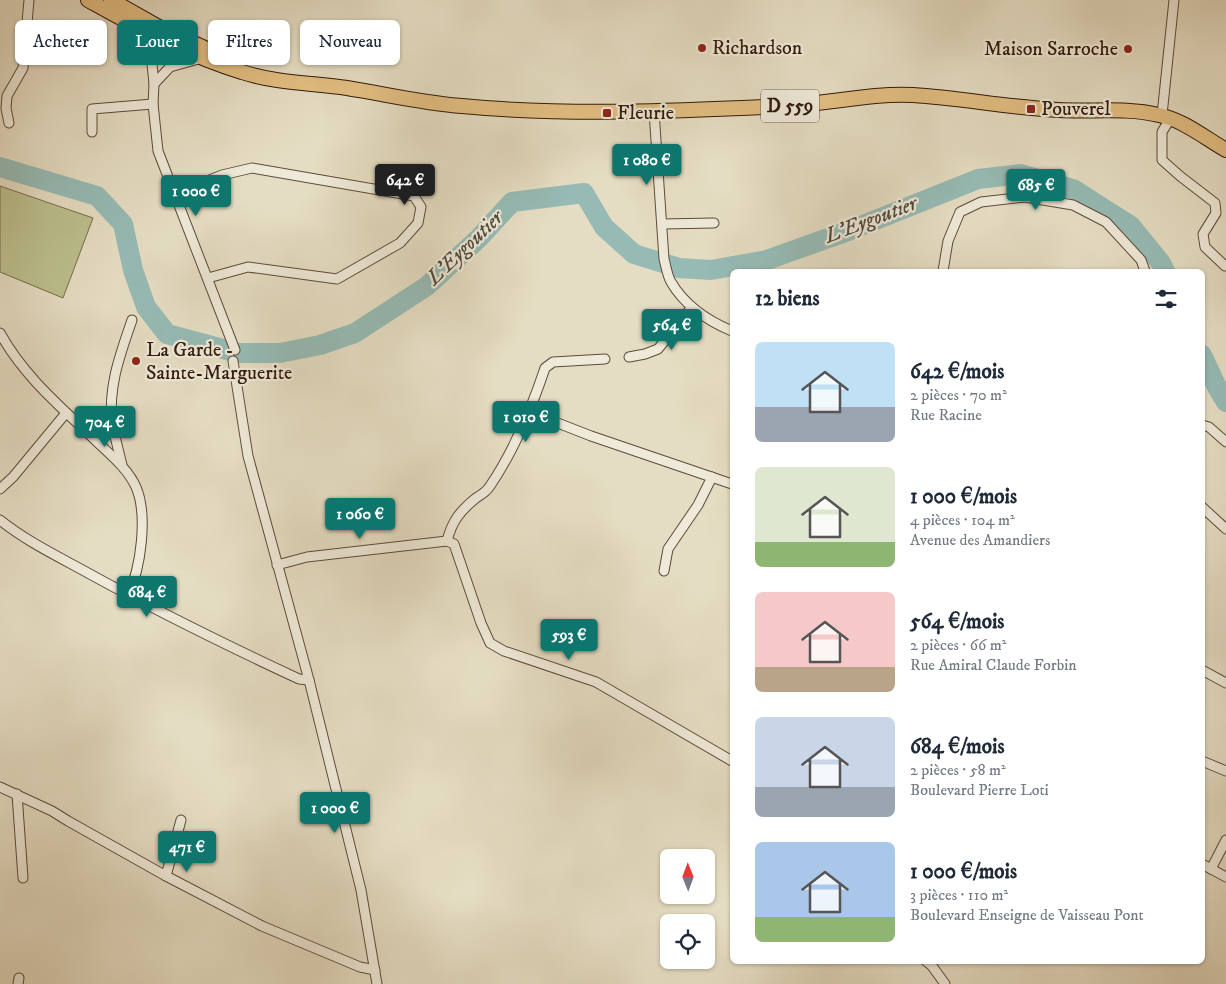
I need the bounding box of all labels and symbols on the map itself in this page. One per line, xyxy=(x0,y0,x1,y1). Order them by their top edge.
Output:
place label: Richardson xyxy=(712,36,803,61)
place label: Maison Sarroche xyxy=(984,37,1118,62)
marker: Richardson xyxy=(696,42,708,54)
marker: Maison Sarroche xyxy=(1122,43,1134,55)
road number: D 559 xyxy=(761,90,819,122)
place label: Pouverel xyxy=(1041,97,1110,122)
place label: Fleurie xyxy=(617,101,674,126)
marker: Pouverel xyxy=(1025,103,1037,115)
marker: Fleurie xyxy=(601,107,613,119)
pin: 1 080 € xyxy=(601,144,693,186)
pin: 642 € xyxy=(370,164,440,206)
pin: 685 € xyxy=(1001,168,1071,211)
pin: 1 000 € xyxy=(150,174,242,217)
water label: L'Eygoutier xyxy=(820,190,922,250)
water label: L'Eygoutier xyxy=(421,204,510,292)
pin: 564 € xyxy=(637,308,707,351)
place label: La Garde - Sainte-Marguerite xyxy=(146,338,292,386)
marker: La Garde - Sainte-Marguerite xyxy=(130,355,142,367)
pin: 1 010 € xyxy=(480,400,572,443)
pin: 704 € xyxy=(70,406,140,448)
pin: 1 060 € xyxy=(314,498,406,540)
pin: 684 € xyxy=(112,576,182,618)
pin: 593 € xyxy=(534,618,604,661)
pin: 1 000 € xyxy=(289,792,381,834)
pin: 471 € xyxy=(152,830,222,873)
north arrow xyxy=(660,849,715,904)

